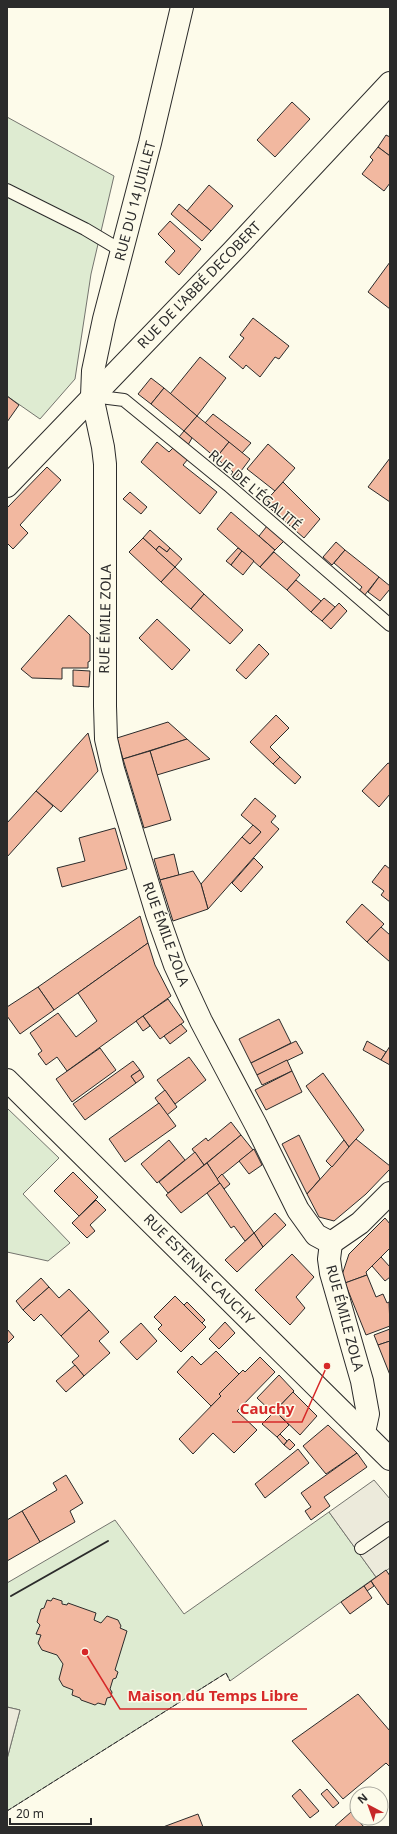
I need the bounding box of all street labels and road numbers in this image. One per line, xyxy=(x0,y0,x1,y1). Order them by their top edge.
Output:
street label: RUE DU 14 JUILLET xyxy=(109,139,160,263)
street label: RUE DE L'ABBÉ DECOBERT xyxy=(133,217,265,352)
street label: RUE DE L'ÉGALITÉ xyxy=(205,445,306,534)
street label: RUE ÉMILE ZOLA xyxy=(94,564,115,674)
street label: RUE ÉMILE ZOLA xyxy=(139,879,194,989)
street label: RUE ESTENNE CAUCHY xyxy=(140,1209,259,1328)
street label: RUE ÉMILE ZOLA xyxy=(322,1263,369,1373)

